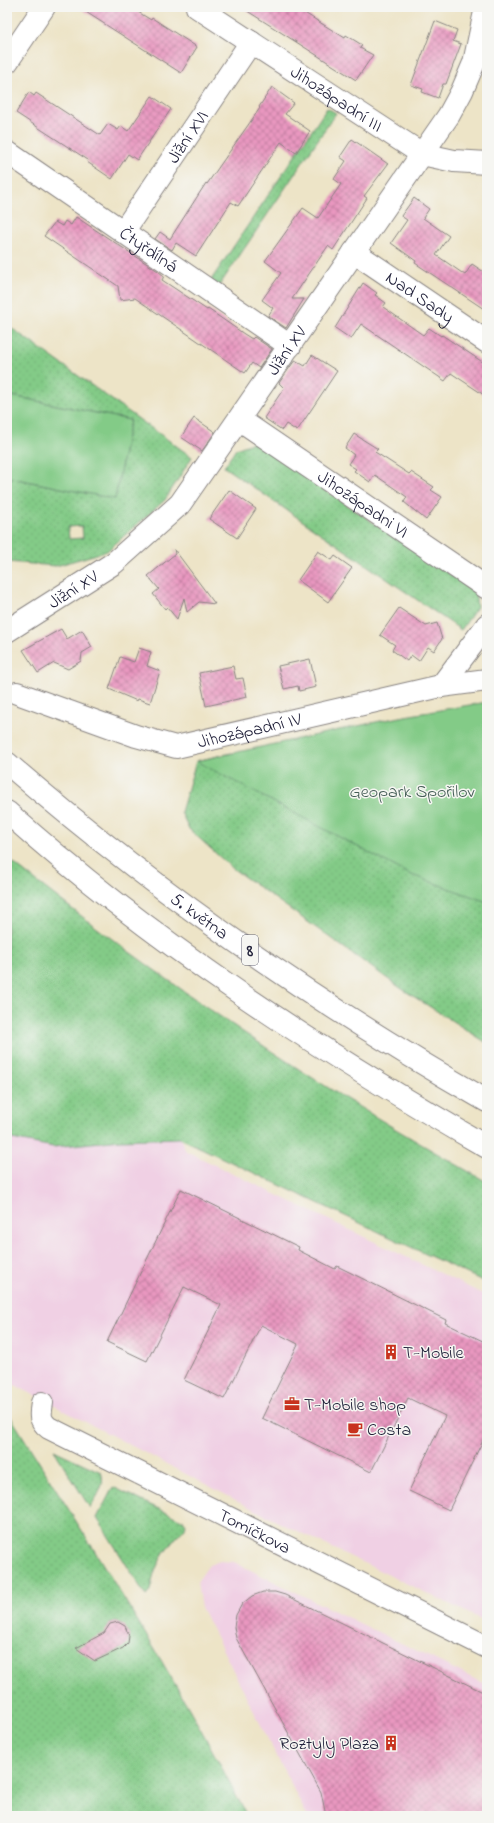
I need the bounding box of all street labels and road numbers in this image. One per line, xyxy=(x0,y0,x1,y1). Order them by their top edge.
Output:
street label: Jihozápadní III xyxy=(284,60,387,140)
street label: Jižní XVI xyxy=(162,106,216,170)
street label: Čtyřdílná xyxy=(113,222,182,280)
street label: Nad Sady xyxy=(380,266,459,331)
street label: Jižní XV xyxy=(261,321,314,382)
street label: Jihozápadni VI xyxy=(311,465,413,546)
street label: Jižní XV xyxy=(44,565,105,617)
street label: Jihozápadní IV xyxy=(195,707,304,757)
street label: 5. května xyxy=(164,887,233,947)
road number: 8 xyxy=(242,935,258,965)
street label: Tomíčkova xyxy=(213,1504,295,1562)

